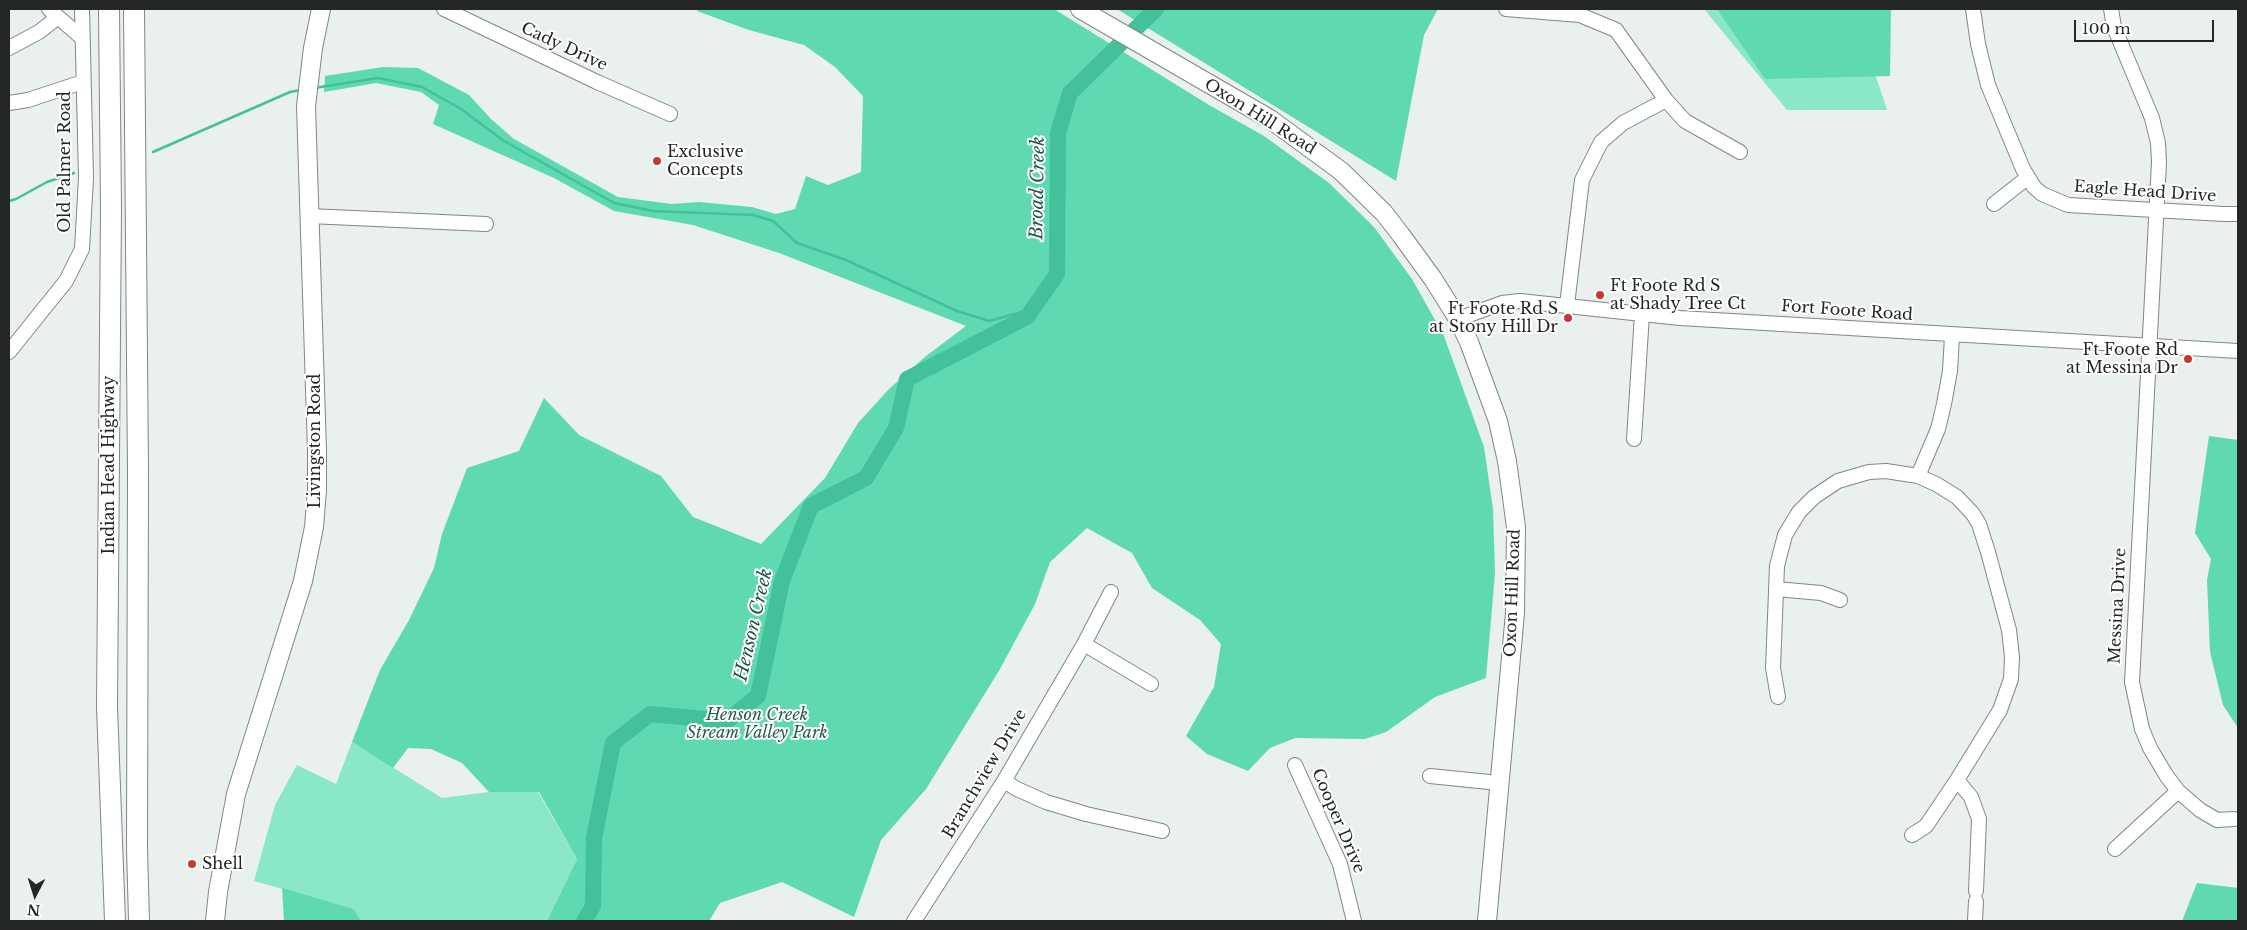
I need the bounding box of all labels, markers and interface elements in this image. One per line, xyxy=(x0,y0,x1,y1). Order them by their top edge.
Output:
scale bar xyxy=(2077,10,2217,42)
street label: Cady Drive xyxy=(518,19,610,75)
text: 100 m xyxy=(2082,19,2131,38)
street label: Oxon Hill Road xyxy=(1201,75,1319,159)
street label: Old Palmer Road xyxy=(55,91,75,233)
water label: Broad Creek xyxy=(1026,136,1050,240)
place label: Exclusive Concepts xyxy=(667,142,744,180)
marker: Exclusive Concepts xyxy=(651,155,663,167)
street label: Eagle Head Drive xyxy=(2073,177,2217,207)
place label: Ft Foote Rd S at Shady Tree Ct xyxy=(1610,276,1746,314)
marker: Ft Foote Rd S at Shady Tree Ct xyxy=(1594,289,1606,301)
street label: Fort Foote Road xyxy=(1780,297,1914,325)
place label: Ft Foote Rd S at Stony Hill Dr xyxy=(1429,299,1558,337)
marker: Ft Foote Rd S at Stony Hill Dr xyxy=(1562,312,1574,324)
place label: Ft Foote Rd at Messina Dr xyxy=(2066,340,2178,378)
marker: Ft Foote Rd at Messina Dr xyxy=(2182,353,2194,365)
street label: Livingston Road xyxy=(305,374,325,508)
street label: Indian Head Highway xyxy=(99,376,119,554)
street label: Oxon Hill Road xyxy=(1501,529,1525,657)
street label: Messina Drive xyxy=(2105,547,2131,665)
water label: Henson Creek xyxy=(731,567,777,683)
park label: Henson Creek Stream Valley Park xyxy=(687,705,827,743)
street label: Branchview Drive xyxy=(939,706,1031,842)
street label: Cooper Drive xyxy=(1307,766,1369,876)
place label: Shell xyxy=(202,854,243,874)
marker: Shell xyxy=(186,858,198,870)
north arrow xyxy=(10,870,60,920)
text: N xyxy=(26,900,41,919)

